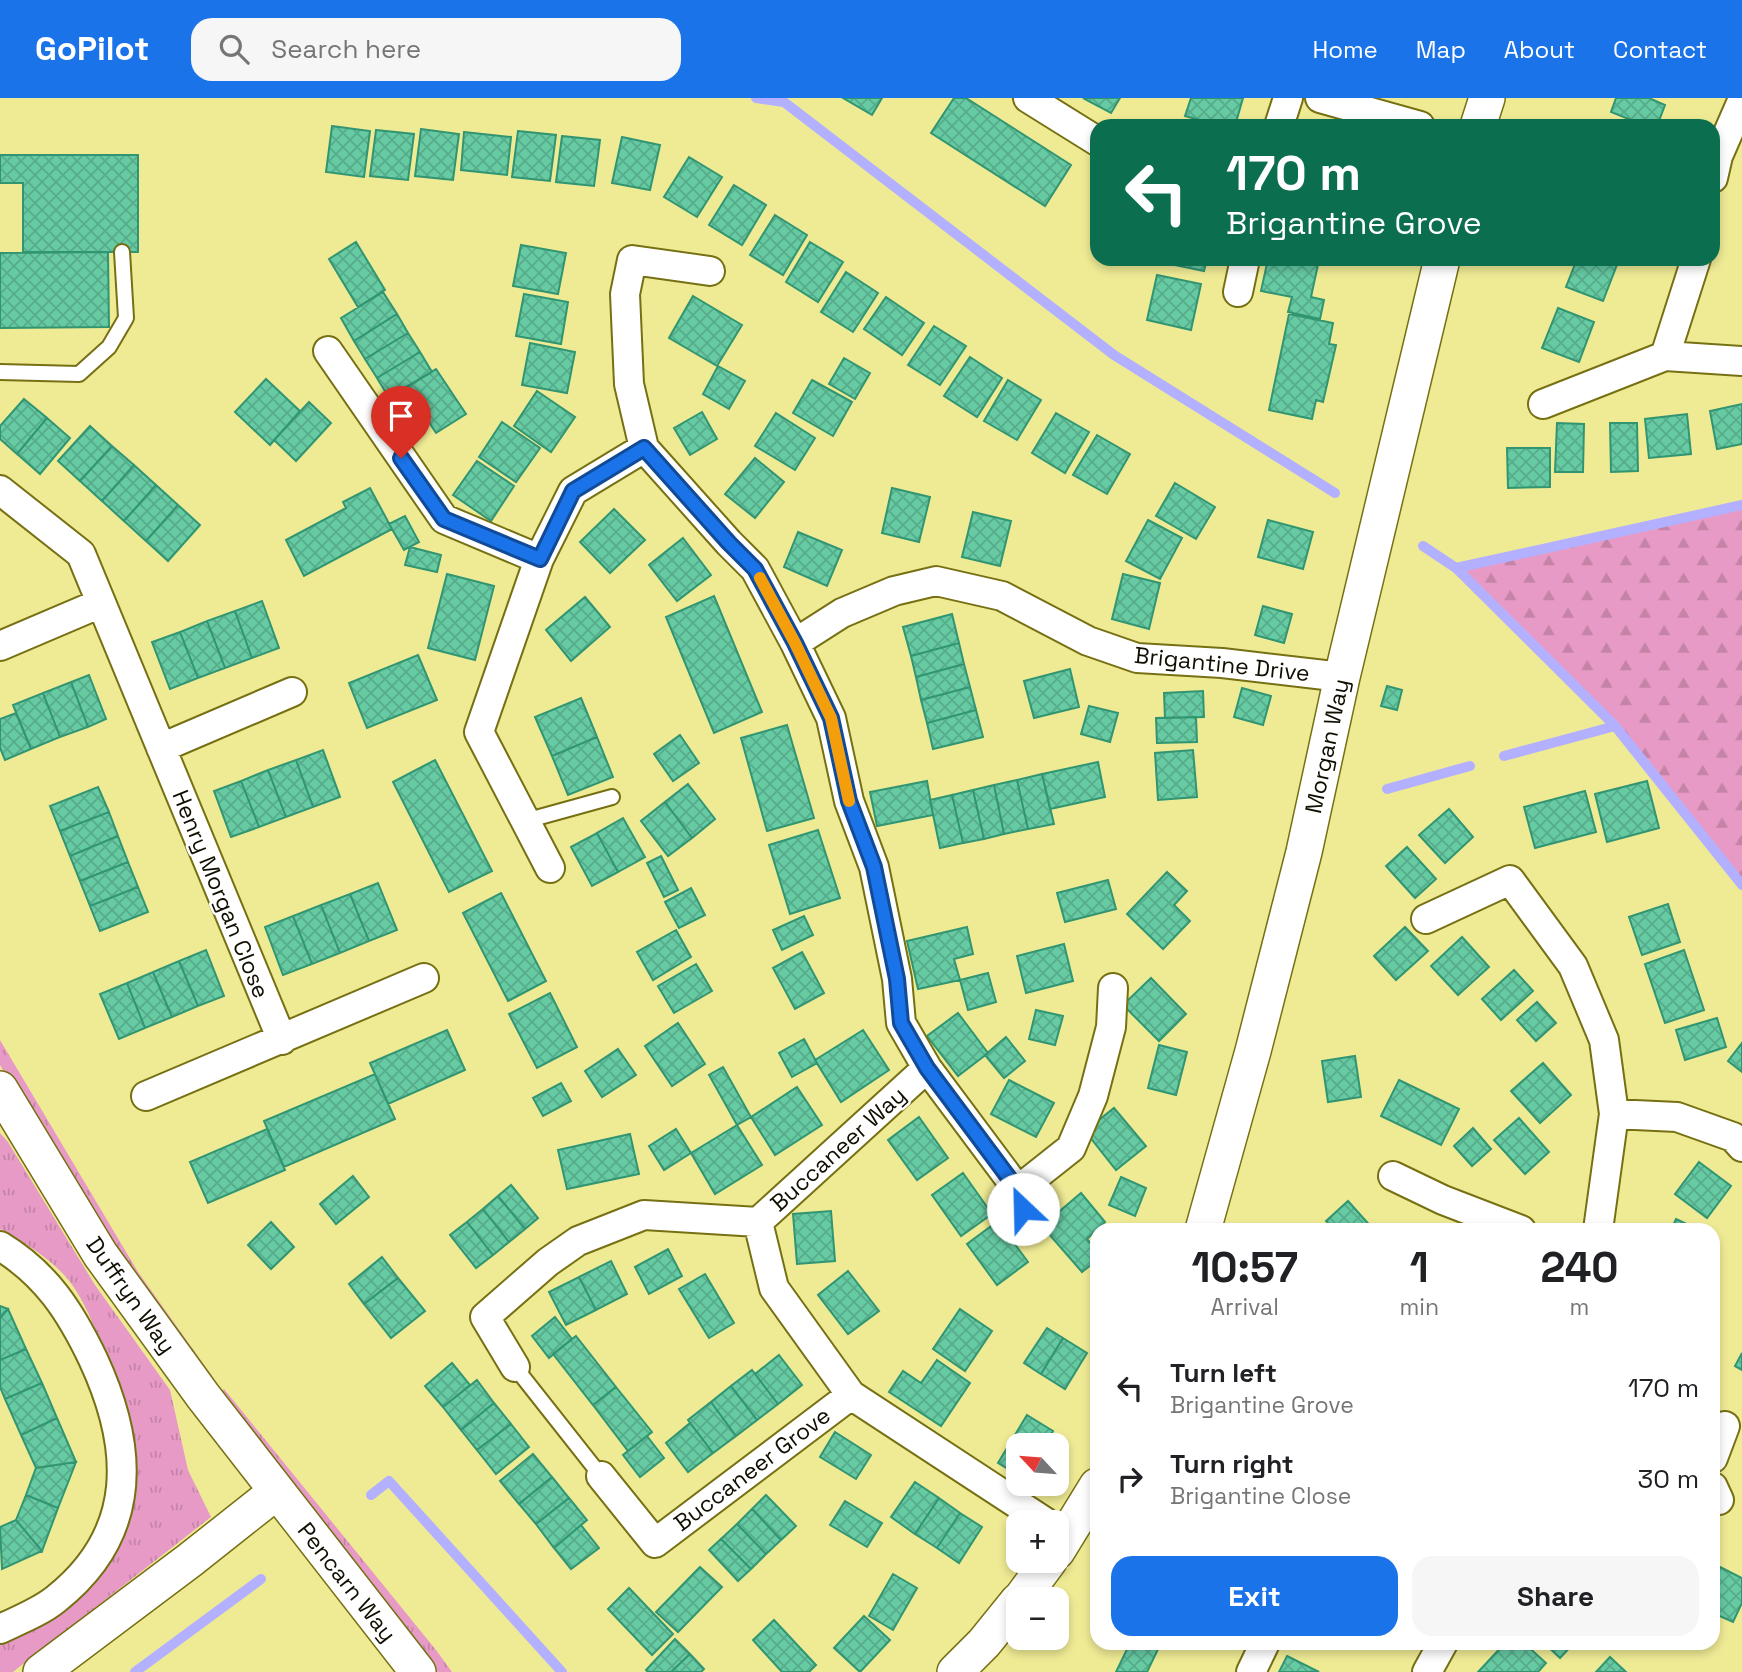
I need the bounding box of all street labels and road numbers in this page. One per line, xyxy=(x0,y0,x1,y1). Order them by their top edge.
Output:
street label: Brigantine Drive xyxy=(1133,640,1311,688)
street label: Morgan Way xyxy=(1298,676,1356,816)
street label: Henry Morgan Close xyxy=(165,785,277,1003)
street label: Buccaneer Way xyxy=(764,1080,912,1218)
street label: Duffryn Way xyxy=(80,1231,182,1359)
street label: Buccaneer Grove xyxy=(668,1400,836,1538)
street label: Pencarn Way xyxy=(291,1516,403,1648)

